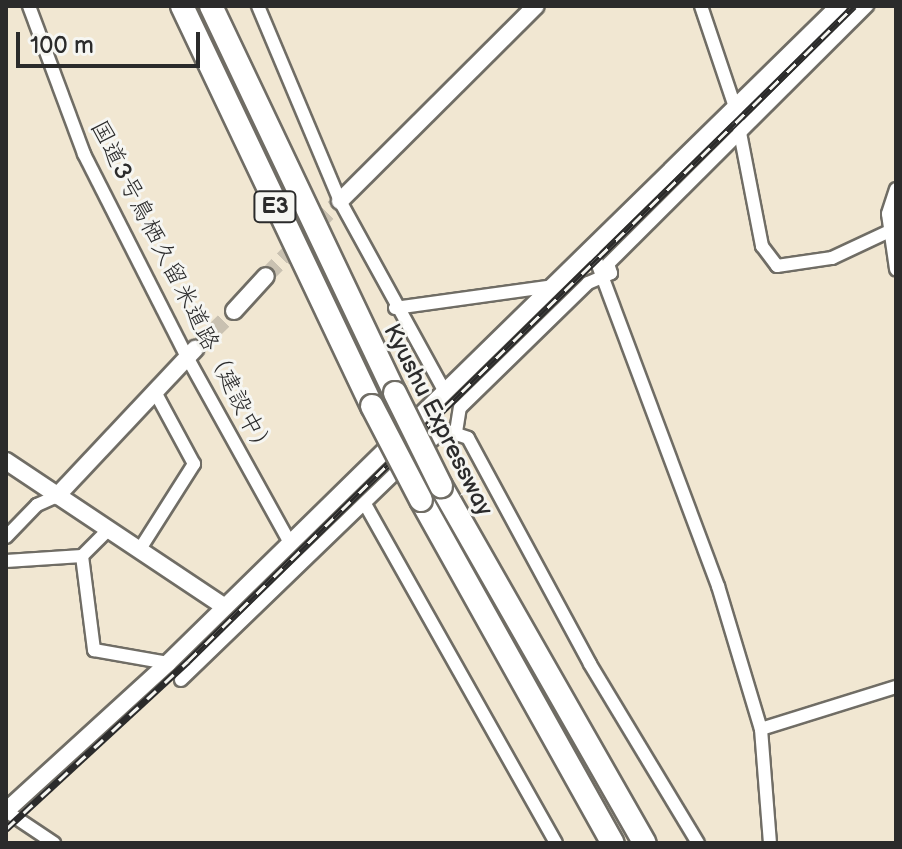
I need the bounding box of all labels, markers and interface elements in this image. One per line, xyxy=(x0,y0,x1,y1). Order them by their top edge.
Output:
scale bar xyxy=(20,16,204,66)
text: 100 m xyxy=(30,31,94,60)
street label: 国道3号鳥栖久留米道路（建設中） xyxy=(84,116,280,462)
road number: E3 xyxy=(253,189,297,225)
street label: Kyushu Expressway xyxy=(377,319,499,521)

